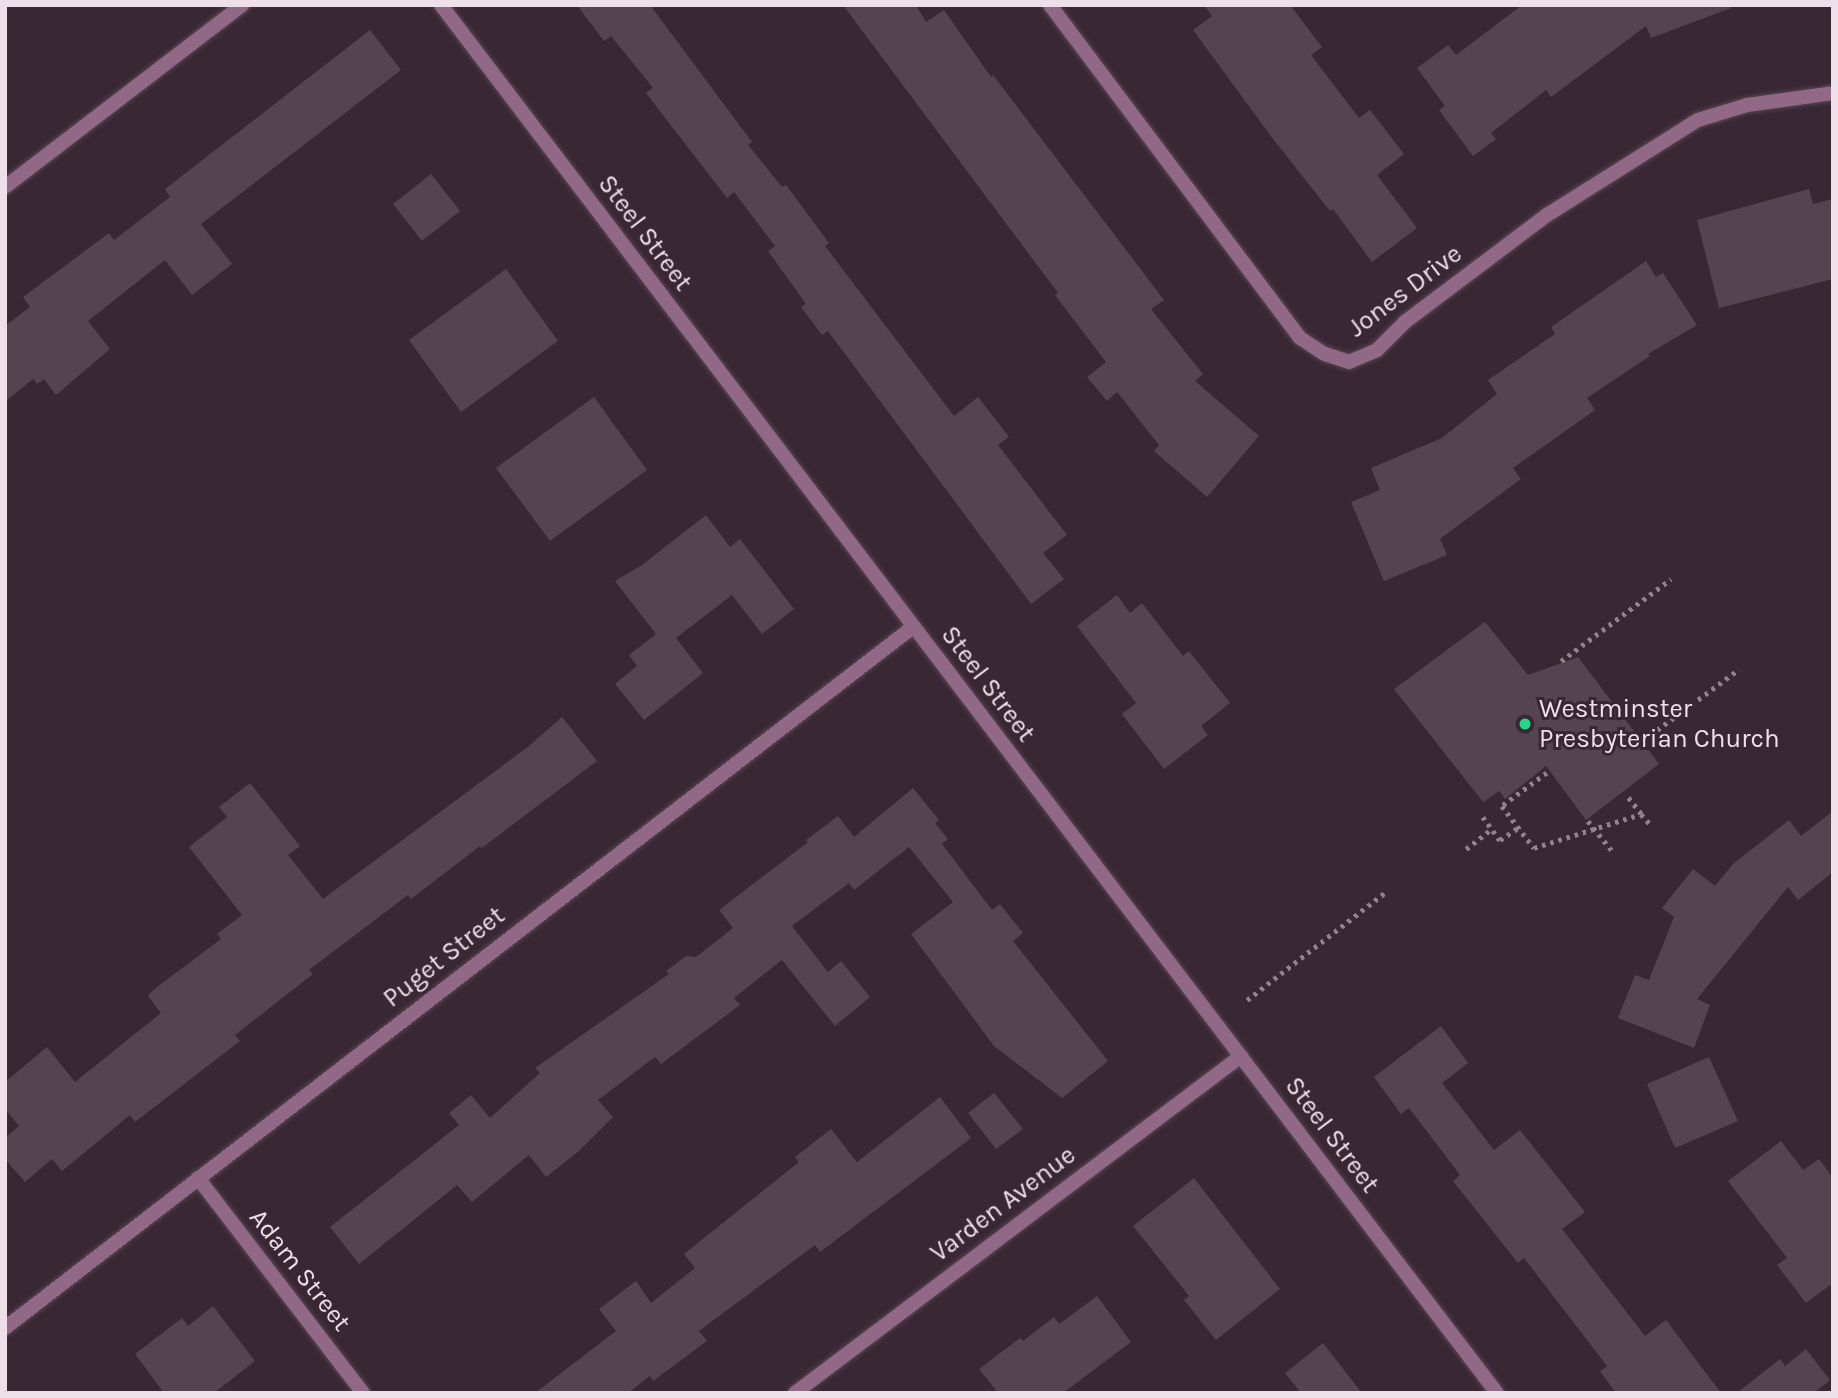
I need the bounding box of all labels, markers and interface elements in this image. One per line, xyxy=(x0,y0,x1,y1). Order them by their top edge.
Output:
street label: Steel Street xyxy=(591,169,699,297)
street label: Jones Drive xyxy=(1342,238,1468,344)
street label: Steel Street xyxy=(934,620,1042,748)
place label: Westminster Presbyterian Church xyxy=(1539,693,1780,754)
marker: Westminster Presbyterian Church xyxy=(1517,716,1533,732)
street label: Puget Street xyxy=(377,900,511,1014)
street label: Steel Street xyxy=(1278,1071,1386,1199)
street label: Varden Avenue xyxy=(924,1139,1082,1269)
street label: Adam Street xyxy=(243,1203,357,1337)

